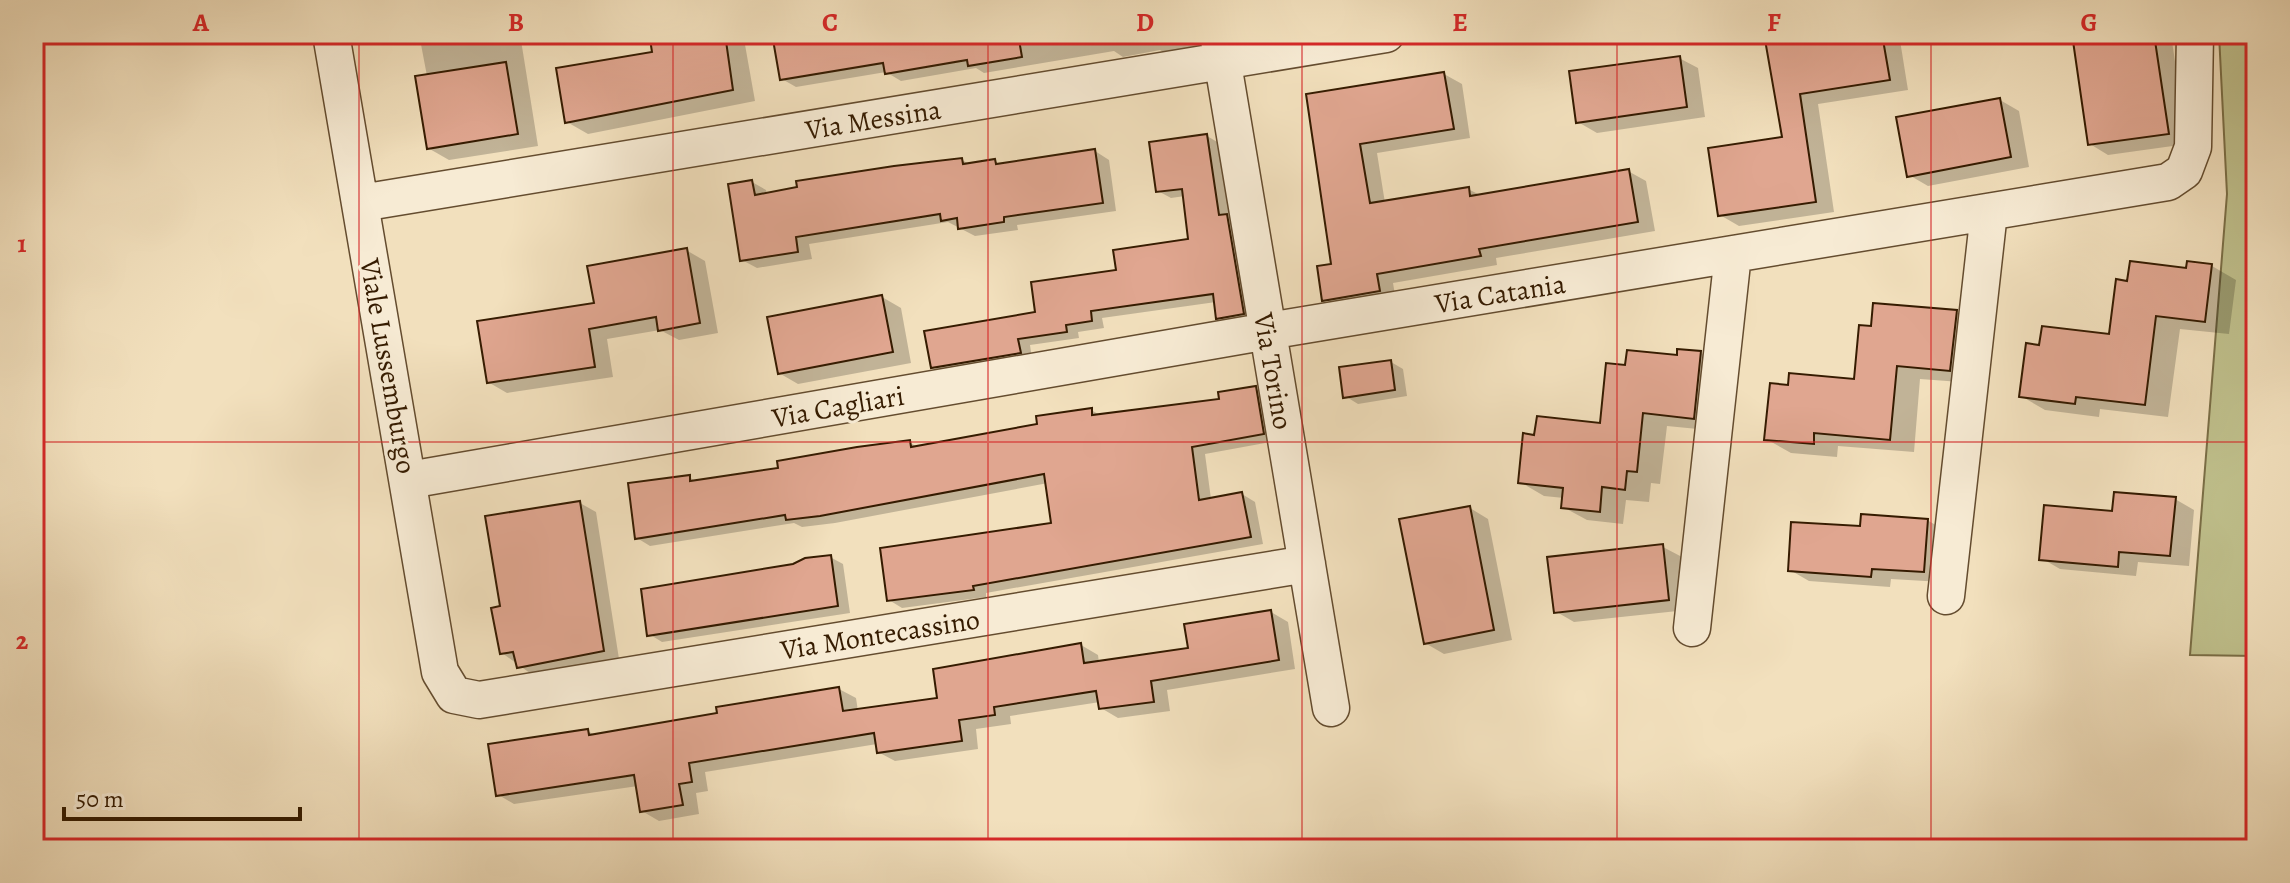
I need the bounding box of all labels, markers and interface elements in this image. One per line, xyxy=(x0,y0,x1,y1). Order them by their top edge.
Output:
text: A xyxy=(192,5,210,40)
text: B xyxy=(508,5,524,40)
text: C xyxy=(822,5,838,40)
text: D xyxy=(1136,5,1154,40)
text: E xyxy=(1452,5,1468,40)
text: F xyxy=(1767,5,1781,40)
text: G xyxy=(2080,5,2098,40)
street label: Via Messina xyxy=(802,91,944,150)
text: 1 xyxy=(17,226,27,261)
street label: Viale Lussemburgo xyxy=(350,255,426,477)
street label: Via Catania xyxy=(1431,265,1568,323)
street label: Via Torino xyxy=(1244,309,1302,433)
street label: Via Cagliari xyxy=(768,377,907,437)
street label: Via Montecassino xyxy=(777,600,982,670)
text: 2 xyxy=(16,623,29,658)
scale bar xyxy=(64,771,300,821)
text: 50 m xyxy=(76,783,124,815)

